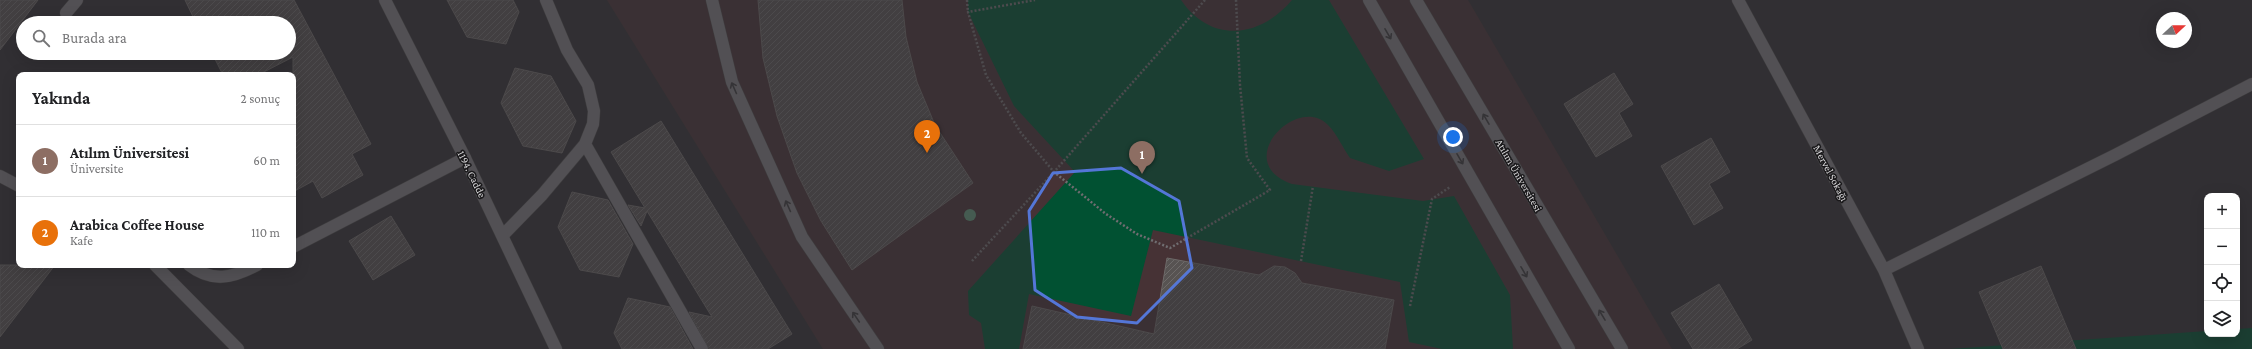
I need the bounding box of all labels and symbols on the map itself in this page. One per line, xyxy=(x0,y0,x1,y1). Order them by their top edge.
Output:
north arrow xyxy=(2156,12,2192,48)
one-way arrow xyxy=(1385,28,1393,40)
one-way arrow xyxy=(730,82,738,94)
one-way arrow xyxy=(1482,113,1490,125)
pin: 2 xyxy=(914,120,940,153)
your location xyxy=(1443,127,1463,147)
street label: Atılım Üniversitesi xyxy=(1493,137,1545,213)
pin: 1 xyxy=(1129,141,1155,174)
street label: Mervel Sokağı xyxy=(1810,143,1851,204)
street label: 1194. Cadde xyxy=(455,148,489,200)
one-way arrow xyxy=(1456,153,1464,165)
one-way arrow xyxy=(784,201,791,213)
one-way arrow xyxy=(1521,265,1529,277)
one-way arrow xyxy=(1598,310,1606,322)
one-way arrow xyxy=(852,312,860,323)

